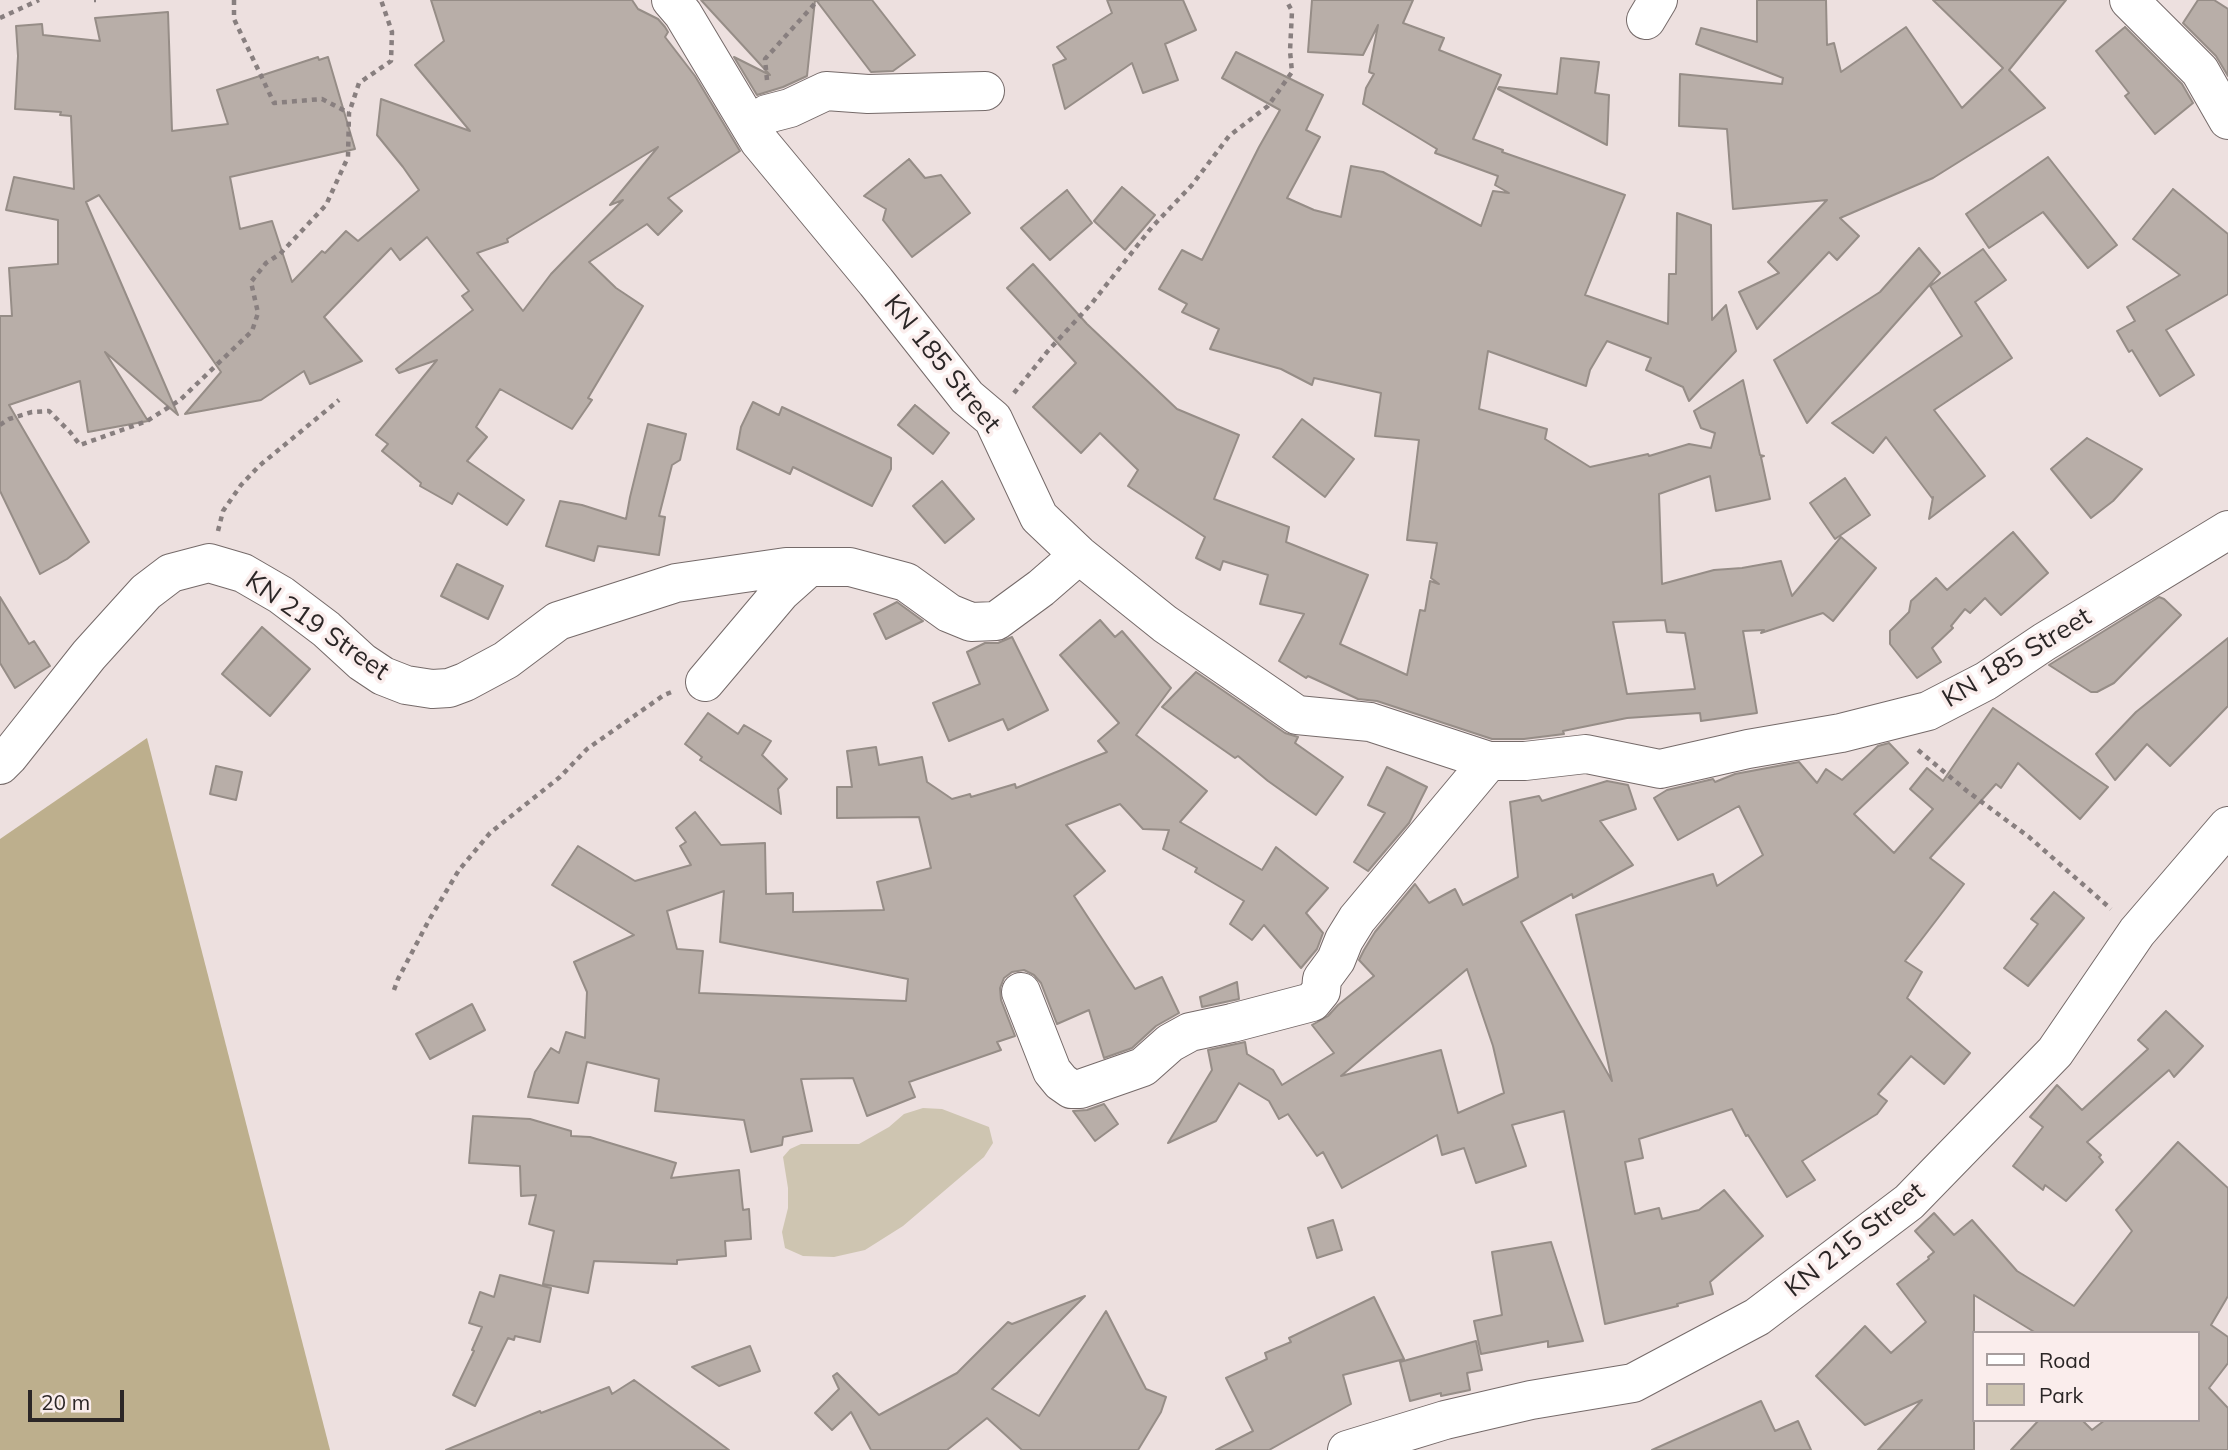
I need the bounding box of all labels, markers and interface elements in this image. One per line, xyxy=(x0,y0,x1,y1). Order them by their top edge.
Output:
street label: KN 185 Street xyxy=(877,289,1007,439)
street label: KN 219 Street xyxy=(239,565,395,687)
street label: KN 185 Street xyxy=(1937,601,2097,715)
street label: KN 215 Street xyxy=(1779,1176,1931,1304)
legend xyxy=(1972,1331,2200,1422)
text: Road xyxy=(2039,1347,2090,1373)
scale bar xyxy=(32,1376,128,1420)
text: Park xyxy=(2039,1382,2083,1408)
text: 20 m xyxy=(41,1389,90,1415)

